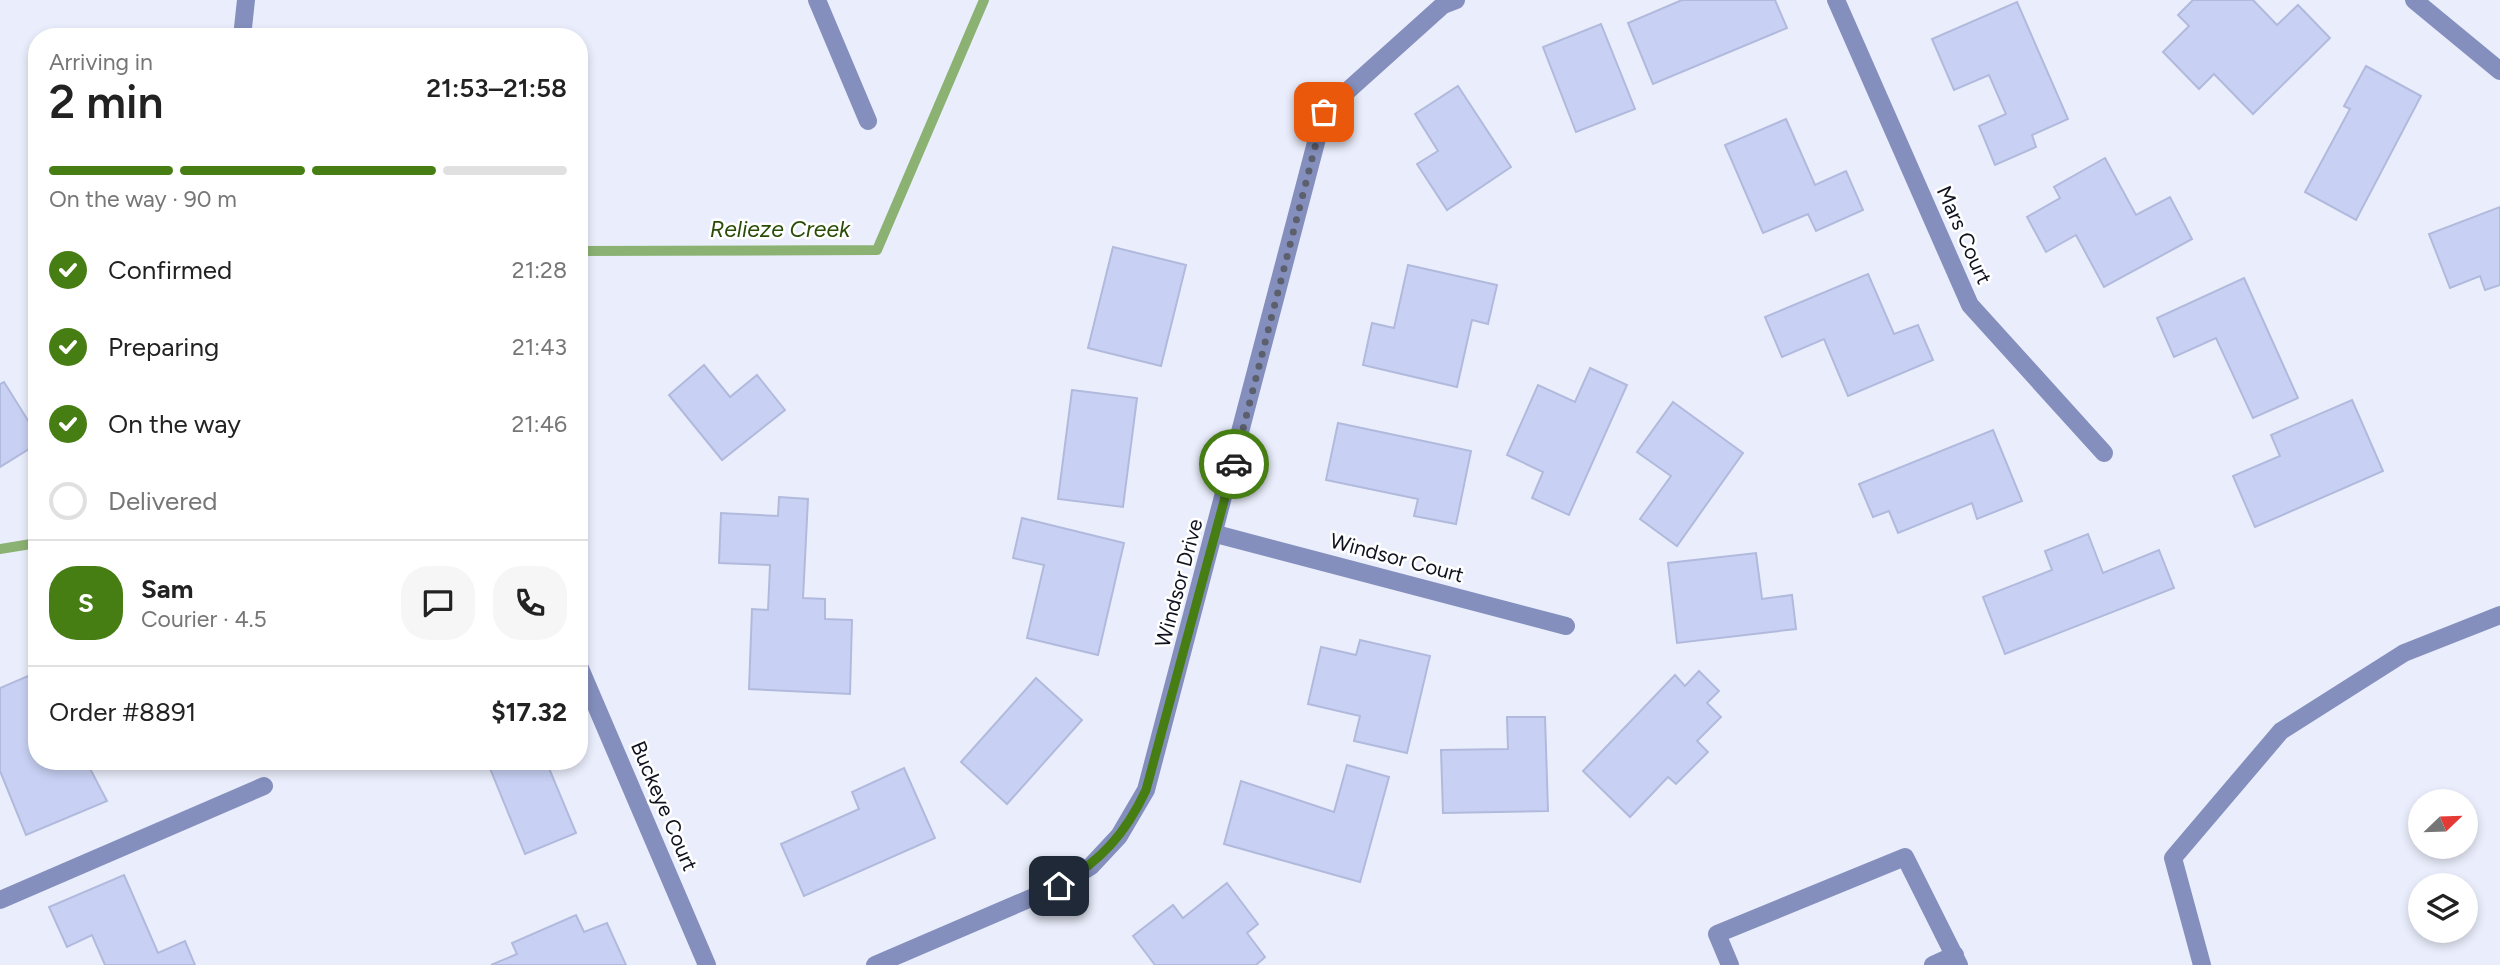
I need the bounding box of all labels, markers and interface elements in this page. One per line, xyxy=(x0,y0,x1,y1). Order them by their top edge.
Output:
text: Arriving in xyxy=(49,48,153,76)
text: 21:53–21:58 xyxy=(426,72,567,104)
text: 2 min xyxy=(49,74,164,130)
pin xyxy=(1294,82,1354,142)
icon: bag xyxy=(1305,93,1343,131)
street label: Mars Court xyxy=(1932,182,1997,288)
text: On the way · 90 m xyxy=(49,185,237,213)
water label: Relieze Creek xyxy=(710,215,851,243)
icon: check xyxy=(49,251,87,289)
text: Confirmed xyxy=(108,254,232,286)
text: 21:28 xyxy=(512,256,567,284)
icon: check xyxy=(49,328,87,366)
text: Preparing xyxy=(108,331,219,363)
text: 21:43 xyxy=(512,333,567,361)
icon: check xyxy=(49,405,87,443)
text: On the way xyxy=(108,408,241,440)
text: 21:46 xyxy=(512,410,567,438)
courier xyxy=(1199,429,1269,499)
icon: car xyxy=(1215,445,1253,483)
text: Delivered xyxy=(108,485,217,517)
street label: Windsor Drive xyxy=(1149,516,1208,650)
street label: Windsor Court xyxy=(1328,528,1467,587)
button: chat xyxy=(401,566,475,640)
button: phone xyxy=(493,566,567,640)
text: Sam xyxy=(141,573,193,605)
text: S xyxy=(78,587,94,619)
text: Courier · 4.5 xyxy=(141,605,267,633)
text: Order #8891 xyxy=(49,696,196,728)
text: $17.32 xyxy=(491,696,567,728)
street label: Buckeye Court xyxy=(626,737,703,875)
north arrow xyxy=(2408,789,2478,859)
map controls xyxy=(2408,789,2478,943)
pin xyxy=(1029,856,1089,916)
icon: home xyxy=(1040,867,1078,905)
button: layers xyxy=(2408,873,2478,943)

